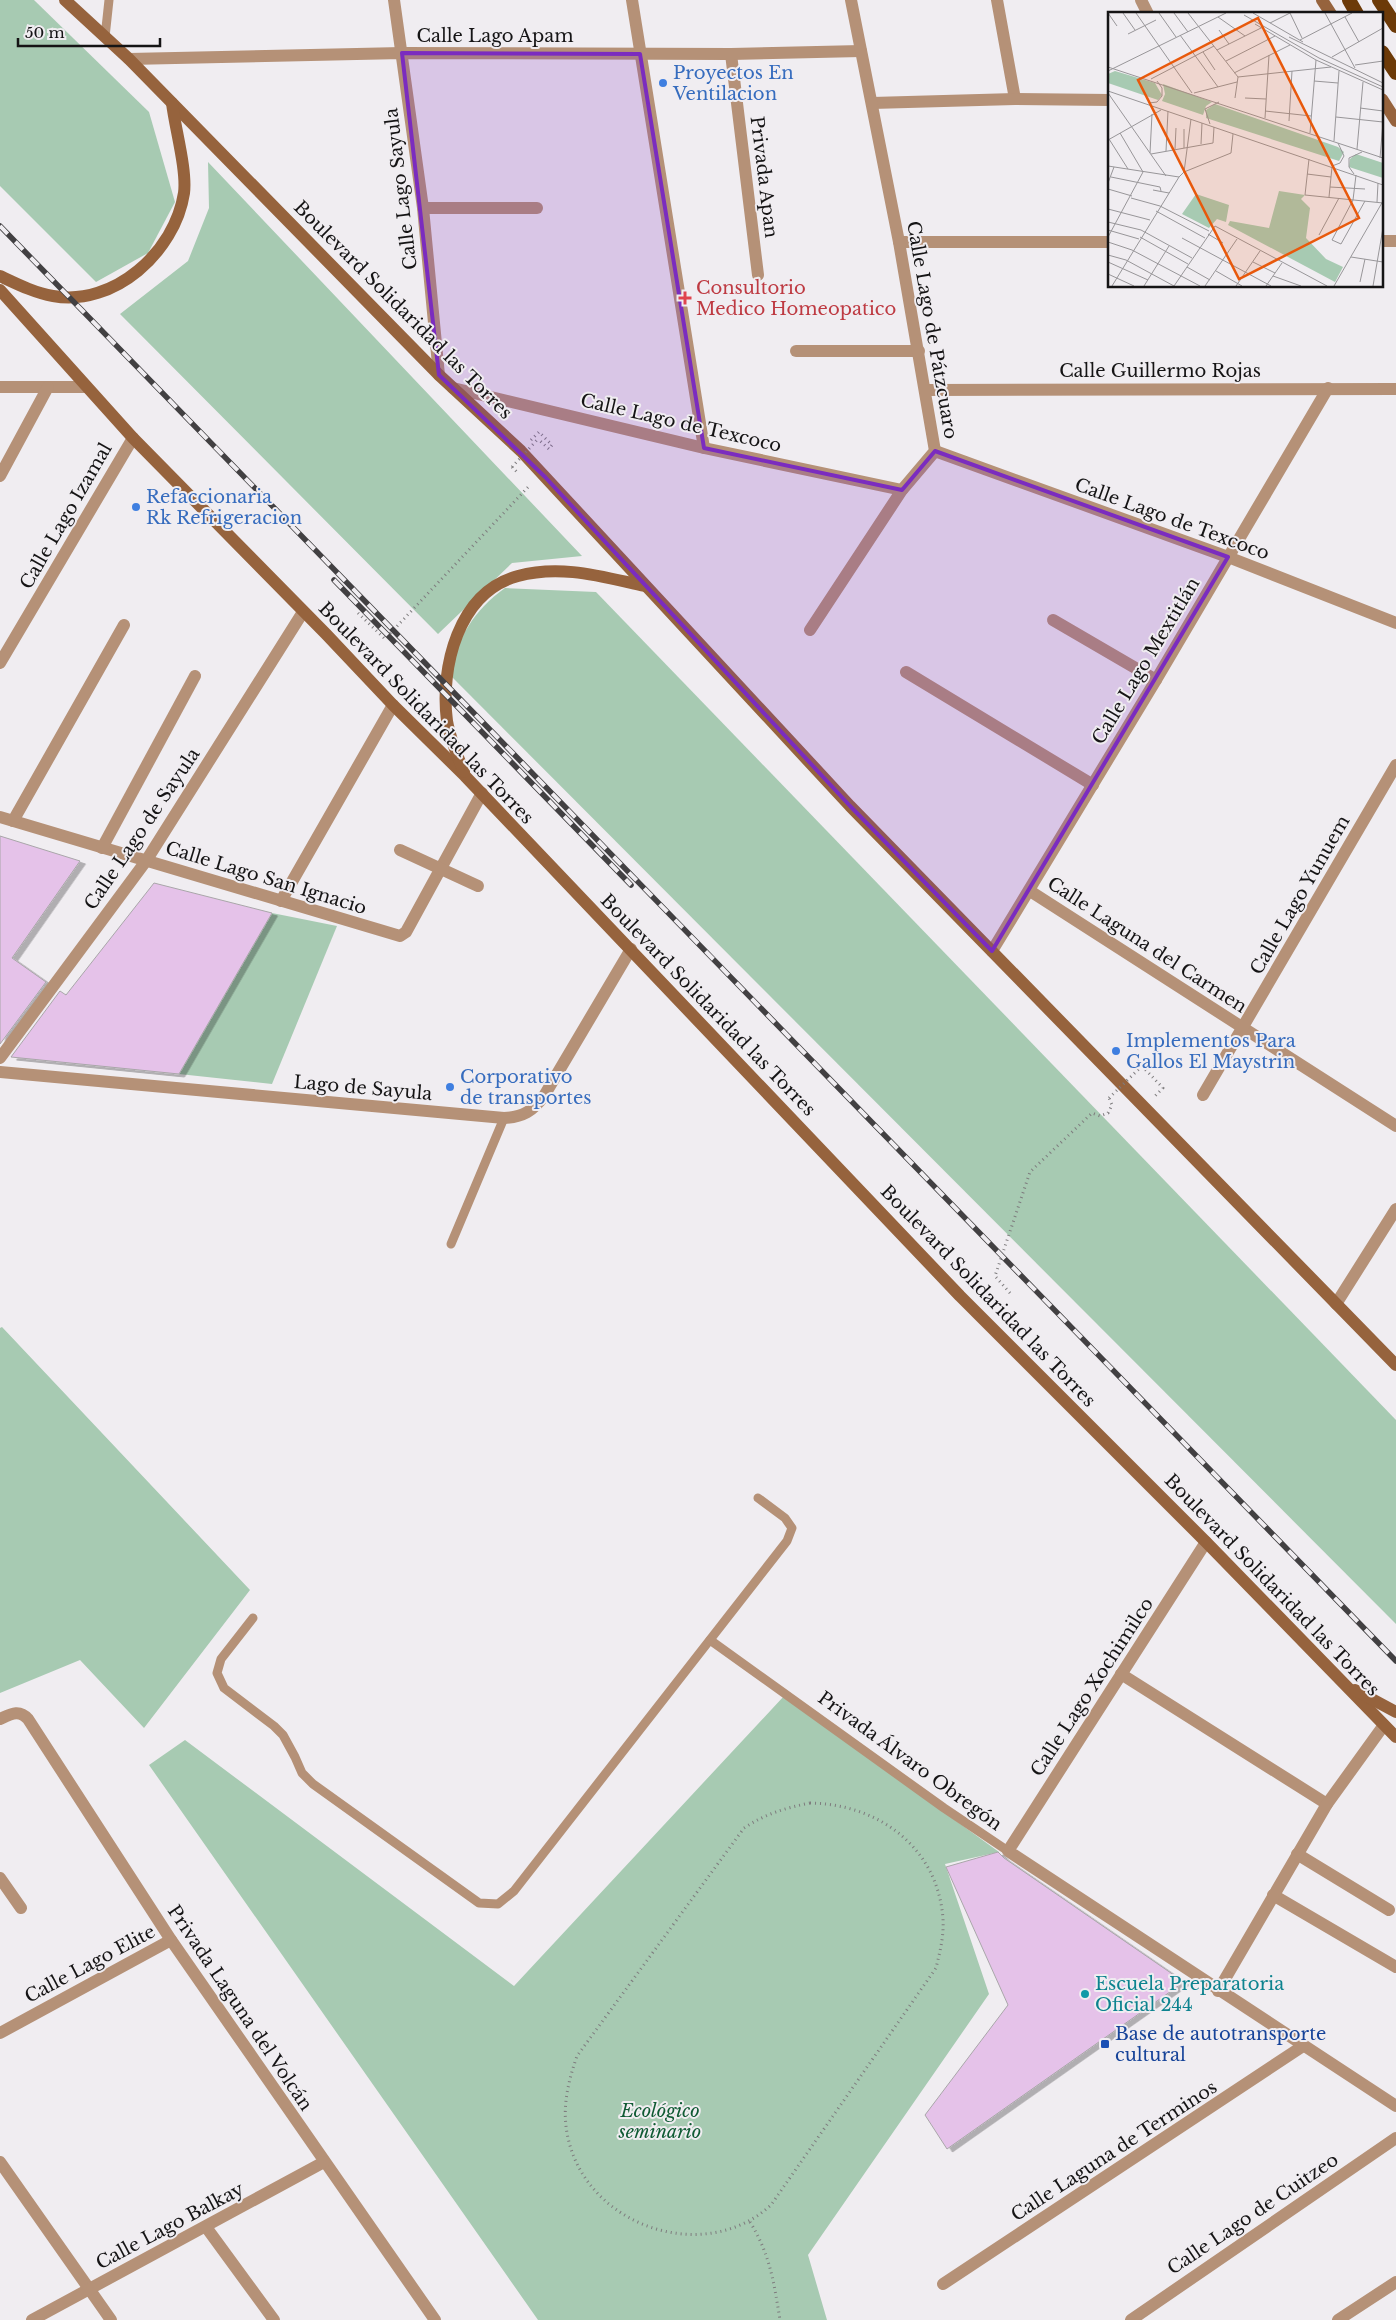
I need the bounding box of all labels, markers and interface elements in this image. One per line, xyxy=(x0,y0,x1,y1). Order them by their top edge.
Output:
inset map xyxy=(1108,12,1384,288)
scale bar xyxy=(18,15,160,47)
text: 50 m xyxy=(25,23,65,42)
street label: Calle Lago Apam xyxy=(417,25,573,47)
place label: Proyectos En Ventilacion xyxy=(672,62,794,105)
marker: Proyectos En Ventilacion xyxy=(657,77,669,89)
street label: Calle Lago Sayula xyxy=(380,107,422,271)
street label: Privada Apan xyxy=(746,115,782,239)
street label: Boulevard Solidaridad las Torres xyxy=(289,196,517,424)
street label: Calle Lago de Pátzcuaro xyxy=(902,219,962,441)
place label: Consultorio Medico Homeopatico xyxy=(696,277,896,320)
marker: Consultorio Medico Homeopatico xyxy=(678,291,692,305)
street label: Calle Guillermo Rojas xyxy=(1059,360,1261,382)
street label: Calle Lago de Texcoco xyxy=(578,389,784,457)
street label: Calle Lago Izamal xyxy=(15,439,117,593)
street label: Calle Lago de Texcoco xyxy=(1072,474,1272,564)
place label: Refaccionaria Rk Refrigeracion xyxy=(146,486,302,529)
marker: Refaccionaria Rk Refrigeracion xyxy=(130,501,142,513)
street label: Calle Lago Mextitlán xyxy=(1087,574,1205,748)
street label: Boulevard Solidaridad las Torres xyxy=(314,597,538,829)
street label: Calle Lago de Sayula xyxy=(80,744,204,914)
street label: Calle Lago Yunuem xyxy=(1245,812,1355,978)
street label: Calle Lago San Ignacio xyxy=(163,837,369,919)
street label: Calle Laguna del Carmen xyxy=(1043,872,1251,1018)
street label: Boulevard Solidaridad las Torres xyxy=(596,889,820,1121)
place label: Implementos Para Gallos El Maystrin xyxy=(1126,1030,1296,1073)
marker: Implementos Para Gallos El Maystrin xyxy=(1110,1045,1122,1057)
place label: Corporativo de transportes xyxy=(460,1066,591,1109)
street label: Lago de Sayula xyxy=(293,1071,433,1105)
marker: Corporativo de transportes xyxy=(444,1081,456,1093)
street label: Boulevard Solidaridad las Torres xyxy=(876,1180,1100,1412)
street label: Boulevard Solidaridad las Torres xyxy=(1160,1469,1384,1701)
street label: Calle Lago Xochimilco xyxy=(1026,1594,1158,1780)
street label: Privada Álvaro Obregón xyxy=(814,1686,1007,1835)
street label: Privada Laguna del Volcán xyxy=(163,1901,317,2115)
street label: Calle Lago Elite xyxy=(21,1920,159,2008)
place label: Escuela Preparatoria Oficial 244 xyxy=(1095,1973,1284,2016)
marker: Escuela Preparatoria Oficial 244 xyxy=(1079,1988,1091,2000)
place label: Base de autotransporte cultural xyxy=(1115,2023,1326,2066)
marker: Base de autotransporte cultural xyxy=(1099,2038,1111,2050)
street label: Calle Laguna de Terminos xyxy=(1007,2076,1221,2226)
park label: Ecológico seminario xyxy=(618,2100,701,2143)
street label: Calle Lago de Cuitzeo xyxy=(1163,2149,1343,2279)
street label: Calle Lago Balkay xyxy=(92,2178,248,2274)

